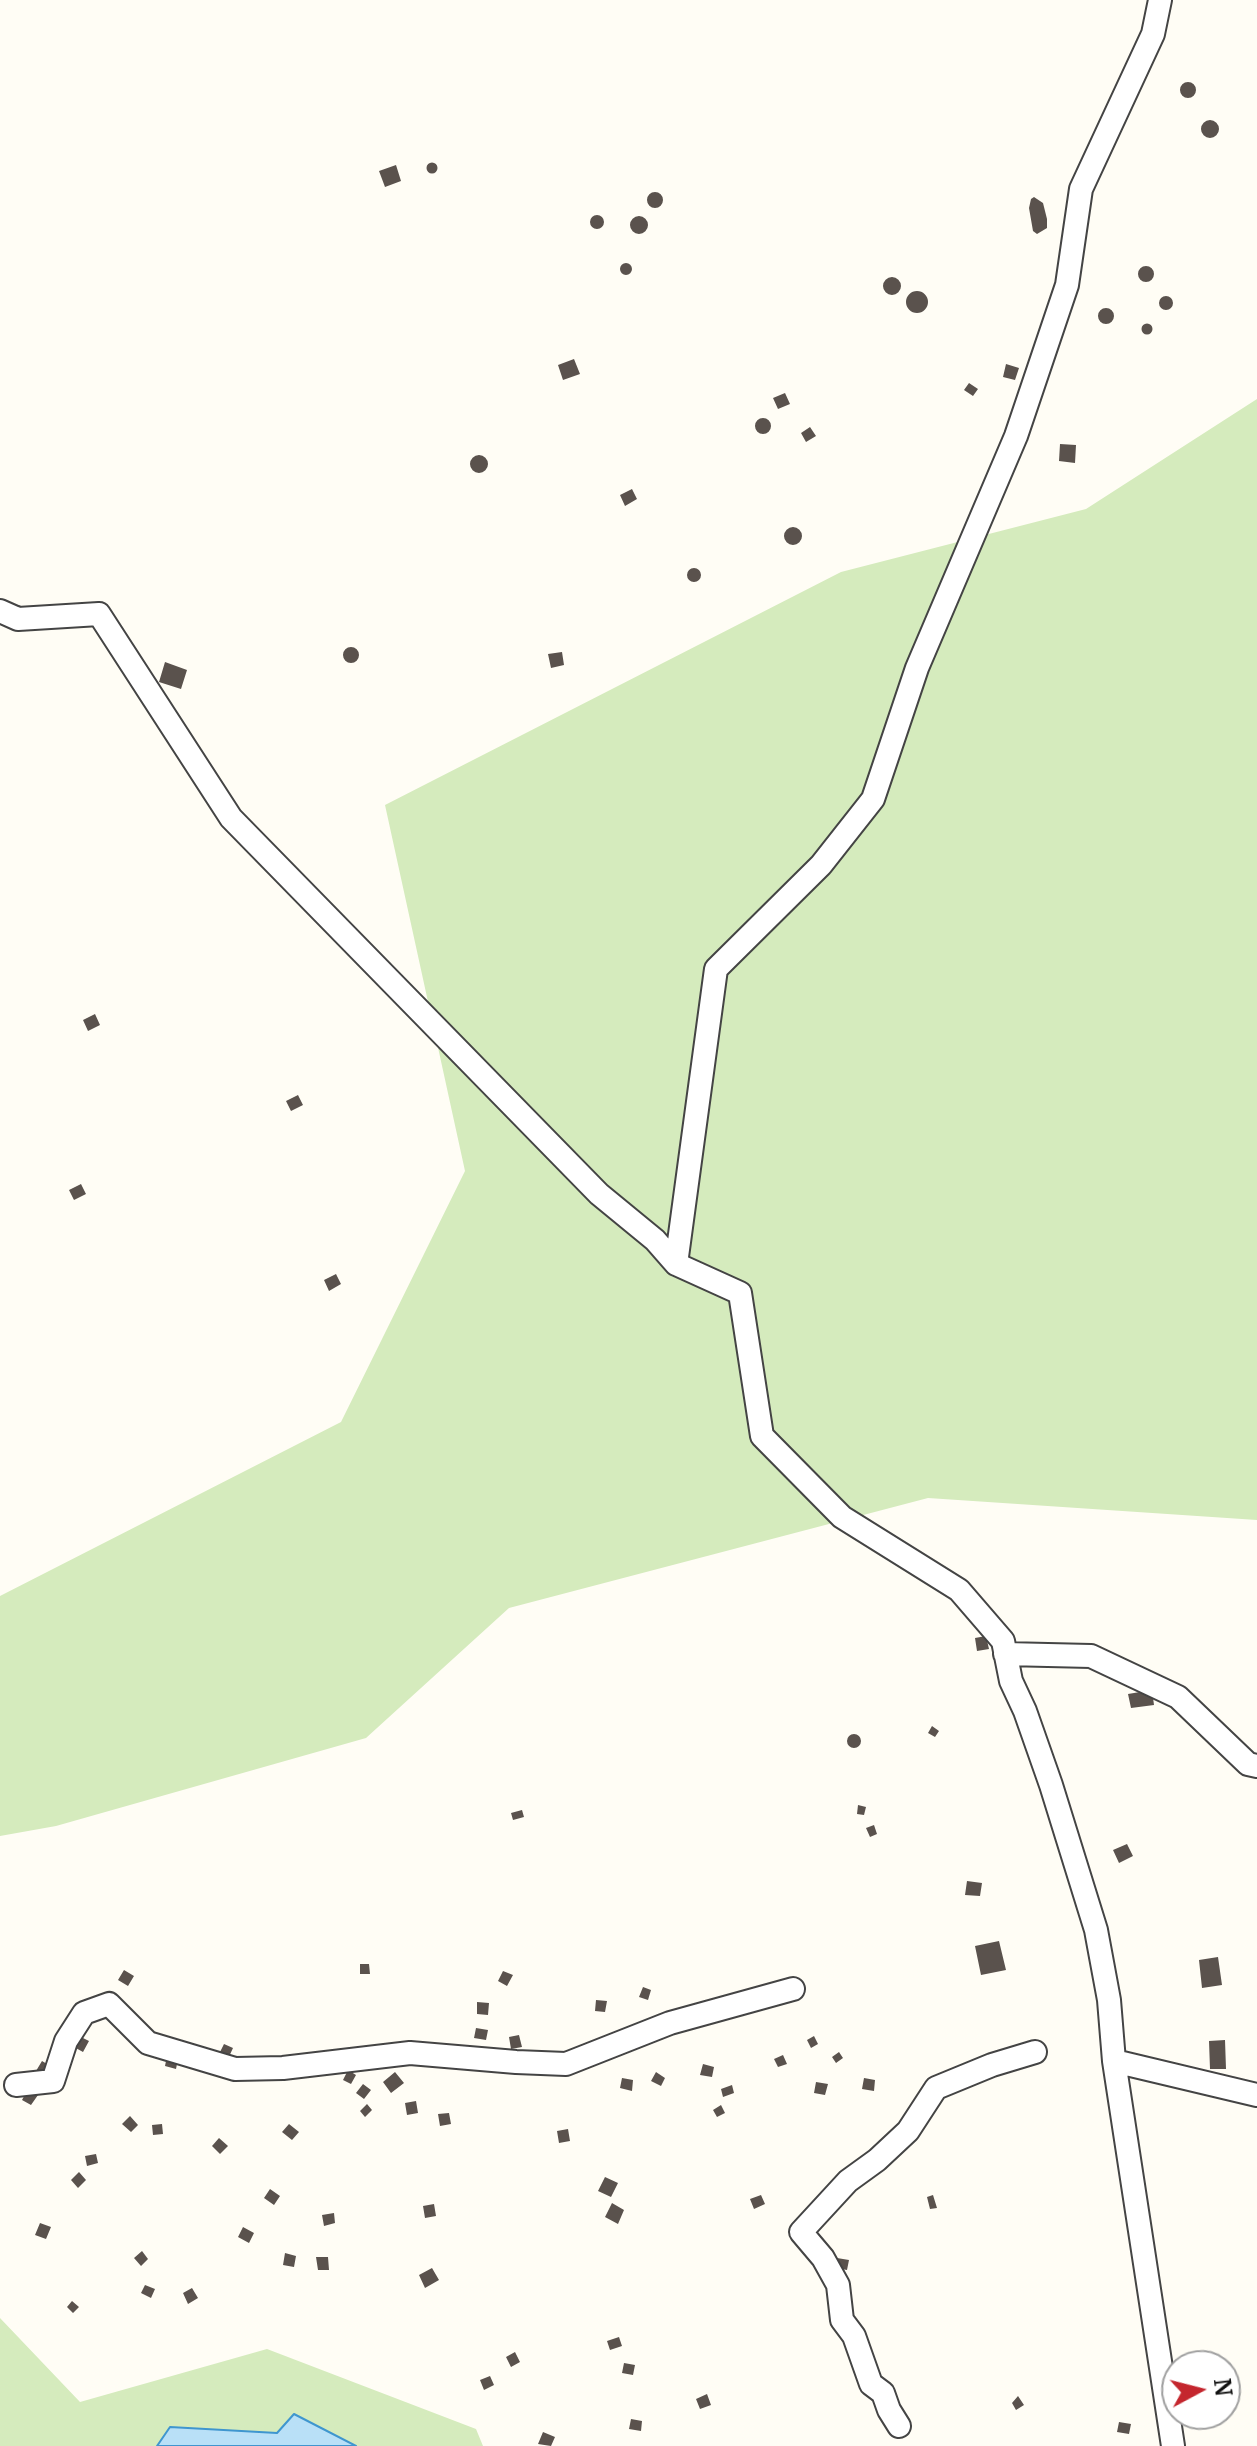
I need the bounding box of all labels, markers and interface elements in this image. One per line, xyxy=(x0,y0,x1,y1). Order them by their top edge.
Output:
north arrow xyxy=(1161,2350,1241,2430)
text: N xyxy=(1208,2377,1238,2398)

